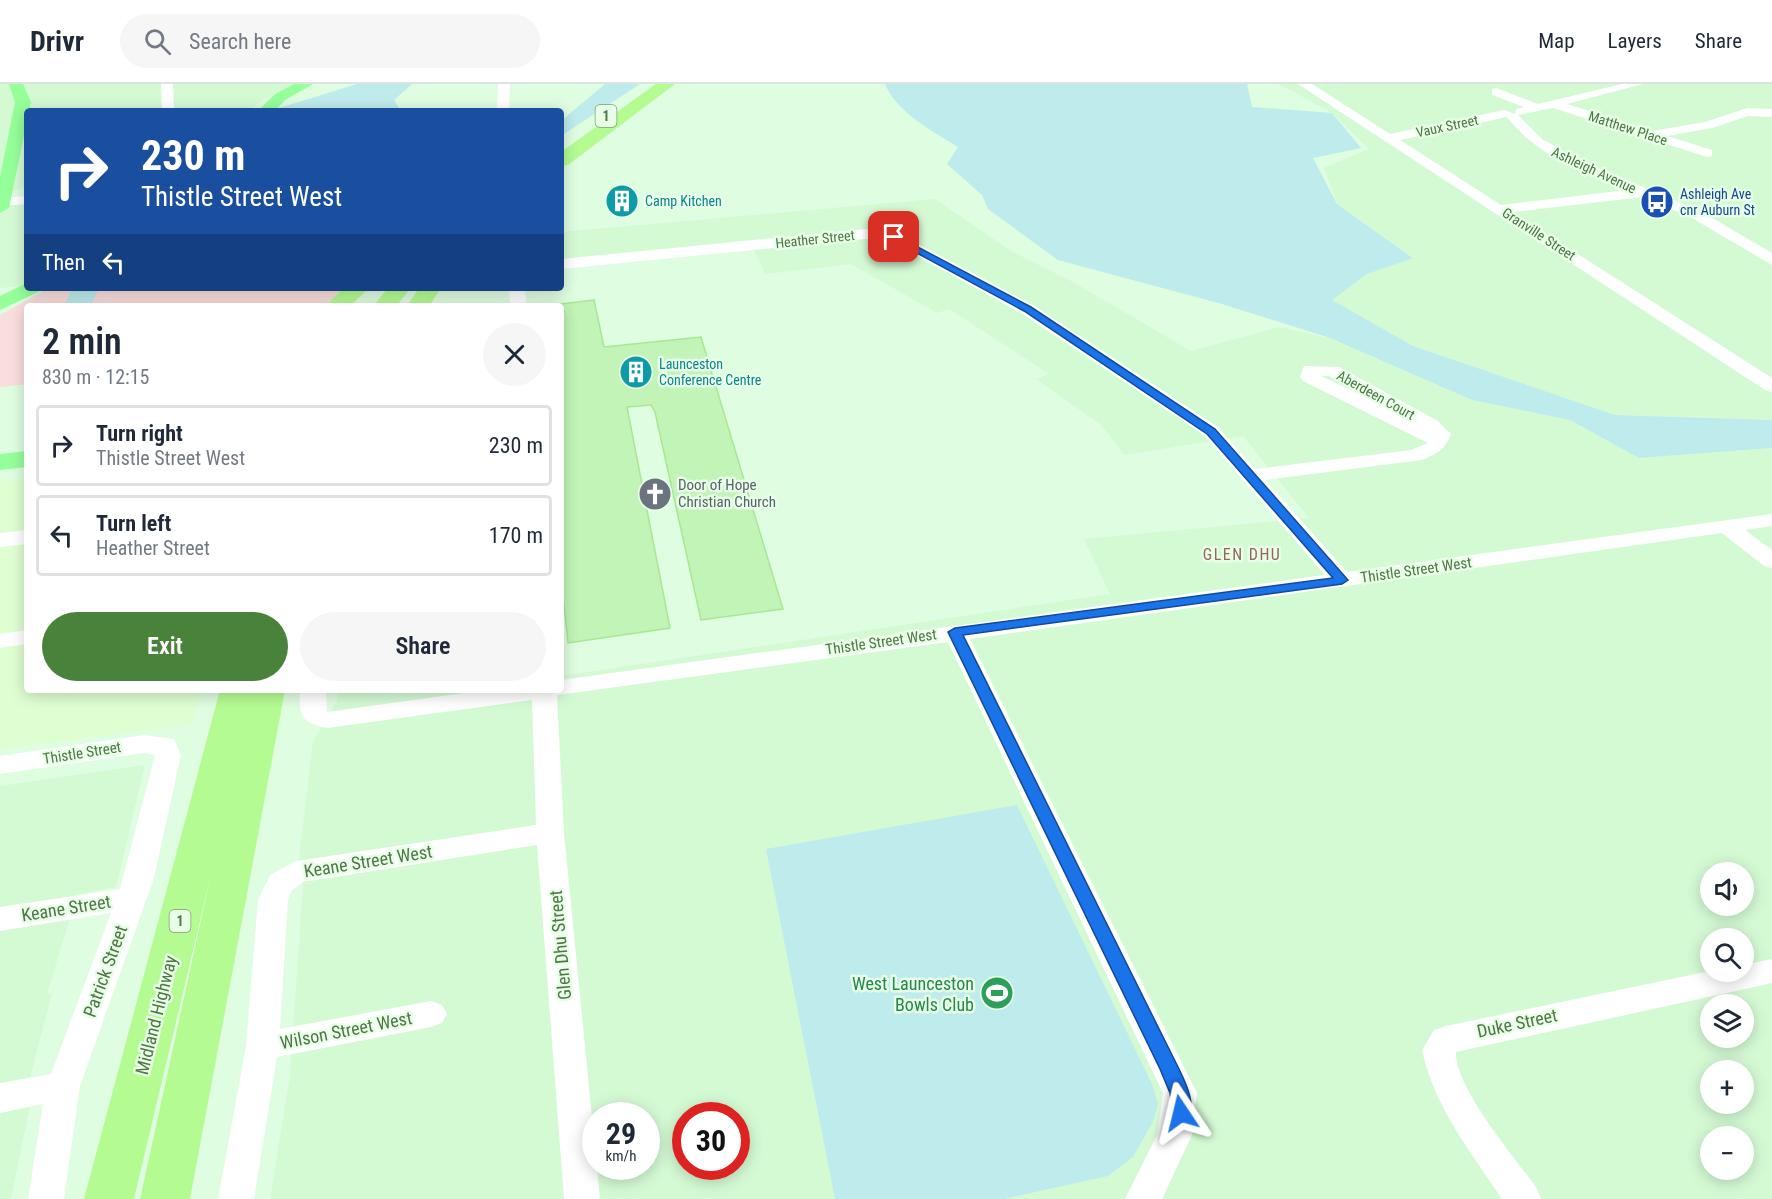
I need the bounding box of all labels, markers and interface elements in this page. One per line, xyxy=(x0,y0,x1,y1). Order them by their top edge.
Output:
search box xyxy=(120,14,540,68)
text: Drivr xyxy=(30,25,84,58)
icon: search xyxy=(141,25,174,58)
text: Search here xyxy=(189,29,291,54)
text: Map xyxy=(1538,29,1575,53)
text: Layers xyxy=(1608,29,1662,53)
text: Share xyxy=(1695,29,1742,53)
road number: 1 xyxy=(596,105,616,127)
street label: Matthew Place xyxy=(1587,108,1670,148)
street label: Vaux Street xyxy=(1414,112,1480,140)
text: 230 m xyxy=(141,131,246,180)
icon: right xyxy=(42,132,120,210)
street label: Ashleigh Avenue xyxy=(1549,143,1639,197)
text: Thistle Street West xyxy=(141,181,342,213)
building icon: Camp Kitchen xyxy=(604,183,640,219)
bus stop icon: Ashleigh Ave cnr Auburn St xyxy=(1639,184,1675,220)
place label: Ashleigh Ave cnr Auburn St xyxy=(1680,186,1755,218)
place label: Camp Kitchen xyxy=(645,193,722,209)
street label: Granville Street xyxy=(1499,204,1579,264)
pin xyxy=(868,211,919,262)
icon: arrive xyxy=(877,220,910,253)
street label: Heather Street xyxy=(775,227,855,251)
icon: left xyxy=(97,246,130,279)
text: Then xyxy=(42,250,85,275)
text: 2 min xyxy=(42,321,122,363)
button: close xyxy=(483,323,546,386)
building icon: Launceston Conference Centre xyxy=(618,354,654,390)
place label: Launceston Conference Centre xyxy=(659,356,762,388)
text: 830 m · 12:15 xyxy=(42,365,149,389)
street label: Aberdeen Court xyxy=(1334,367,1418,423)
text: Turn right xyxy=(96,421,183,446)
icon: right xyxy=(45,429,78,462)
text: 230 m xyxy=(489,433,543,458)
text: Thistle Street West xyxy=(96,446,245,470)
church icon: Door of Hope Christian Church xyxy=(637,476,673,512)
place label: Door of Hope Christian Church xyxy=(678,476,776,511)
text: Turn left xyxy=(96,511,171,536)
icon: left xyxy=(45,519,78,552)
text: 170 m xyxy=(489,523,543,548)
text: Heather Street xyxy=(96,536,210,560)
district label: GLEN DHU xyxy=(1203,545,1281,564)
street label: Thistle Street West xyxy=(1359,553,1473,587)
button: Exit xyxy=(42,612,288,681)
button: Share xyxy=(300,612,546,681)
street label: Thistle Street West xyxy=(824,625,938,659)
street label: Thistle Street xyxy=(42,738,122,768)
street label: Keane Street West xyxy=(302,840,434,882)
map controls xyxy=(1700,862,1754,1180)
button: sound xyxy=(1700,862,1754,916)
street label: Glen Dhu Street xyxy=(545,889,575,1001)
street label: Keane Street xyxy=(20,891,112,925)
road number: 1 xyxy=(170,910,190,932)
street label: Patrick Street xyxy=(79,922,131,1020)
button: search xyxy=(1700,928,1754,982)
street label: Midland Highway xyxy=(131,953,181,1077)
place label: West Launceston Bowls Club xyxy=(852,973,974,1015)
sports icon: West Launceston Bowls Club xyxy=(979,975,1015,1011)
button: layers xyxy=(1700,994,1754,1048)
street label: Duke Street xyxy=(1475,1004,1559,1042)
street label: Wilson Street West xyxy=(278,1007,414,1053)
button: + xyxy=(1700,1060,1754,1114)
position arrow xyxy=(1149,1081,1213,1145)
speed limit sign: 30 xyxy=(672,1102,750,1180)
text: 29 xyxy=(606,1116,636,1151)
button: − xyxy=(1700,1126,1754,1180)
text: km/h xyxy=(606,1147,636,1165)

